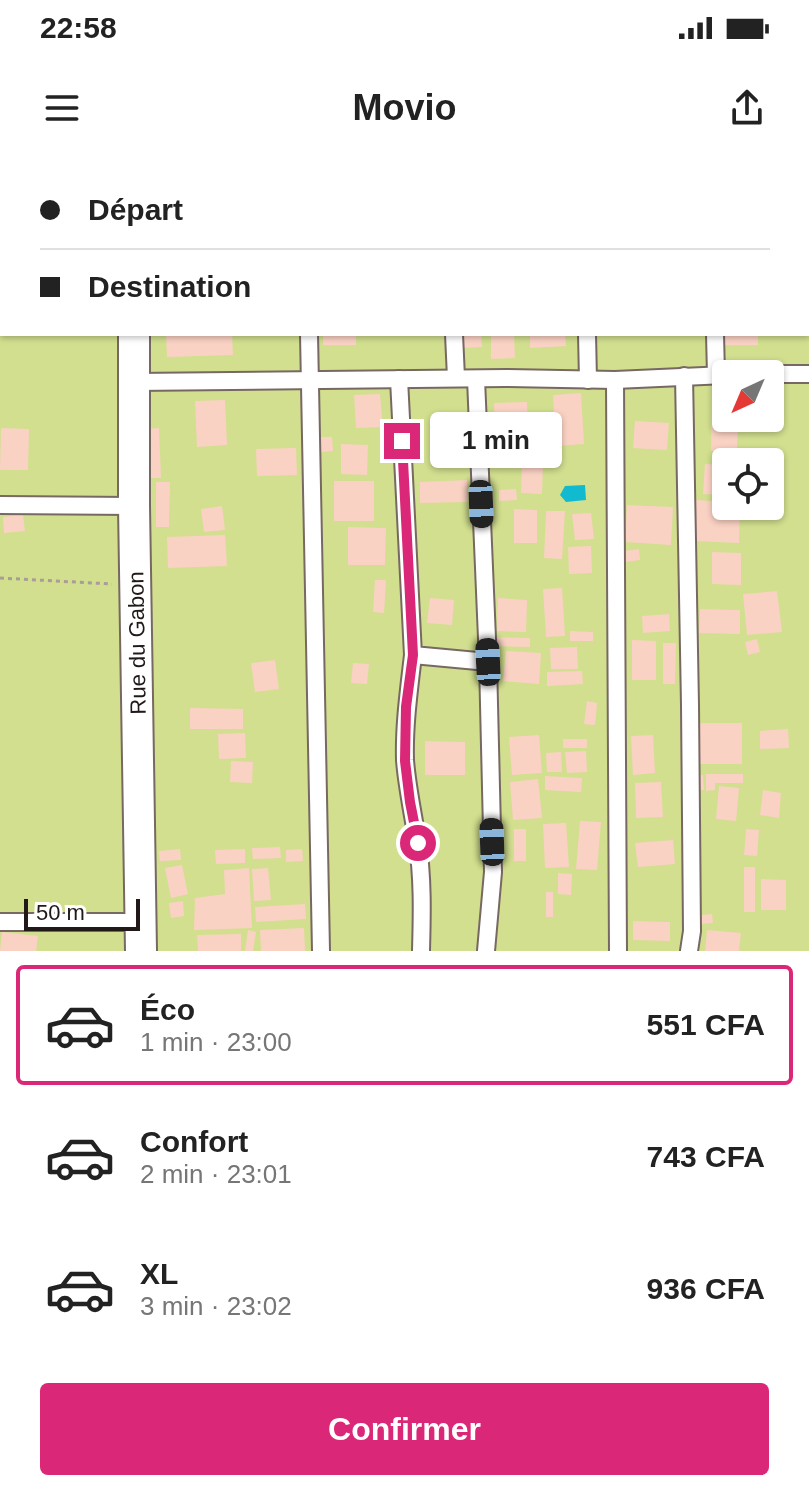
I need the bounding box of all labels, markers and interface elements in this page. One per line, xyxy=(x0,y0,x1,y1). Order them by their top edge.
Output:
text: 22:58 xyxy=(40,11,117,44)
icon: menu xyxy=(40,86,84,130)
icon: share xyxy=(725,86,769,130)
text: Movio xyxy=(353,87,457,128)
text: Départ xyxy=(88,193,183,226)
text: Destination xyxy=(88,270,251,303)
north arrow xyxy=(712,360,784,432)
map controls xyxy=(712,360,784,520)
callout: 1 min xyxy=(430,413,562,469)
route end xyxy=(384,423,420,459)
text: 1 min xyxy=(462,425,530,455)
button: locate xyxy=(712,448,784,520)
car xyxy=(468,480,494,528)
street label: Rue du Gabon xyxy=(123,571,151,715)
car xyxy=(475,637,501,687)
car xyxy=(479,818,505,866)
route start xyxy=(400,825,436,861)
scale bar xyxy=(24,895,140,931)
text: 50 m xyxy=(36,900,85,925)
icon: car xyxy=(44,989,116,1061)
text: Éco xyxy=(140,993,195,1026)
text: 551 CFA xyxy=(647,1008,765,1041)
text: 1 min · 23:00 xyxy=(140,1027,292,1057)
icon: car xyxy=(44,1121,116,1193)
text: Confort xyxy=(140,1125,248,1158)
text: 743 CFA xyxy=(647,1140,765,1173)
text: 2 min · 23:01 xyxy=(140,1159,292,1189)
icon: car xyxy=(44,1253,116,1325)
text: XL xyxy=(140,1257,178,1290)
text: 936 CFA xyxy=(647,1272,765,1305)
text: 3 min · 23:02 xyxy=(140,1291,292,1321)
button: Confirmer xyxy=(40,1383,769,1475)

